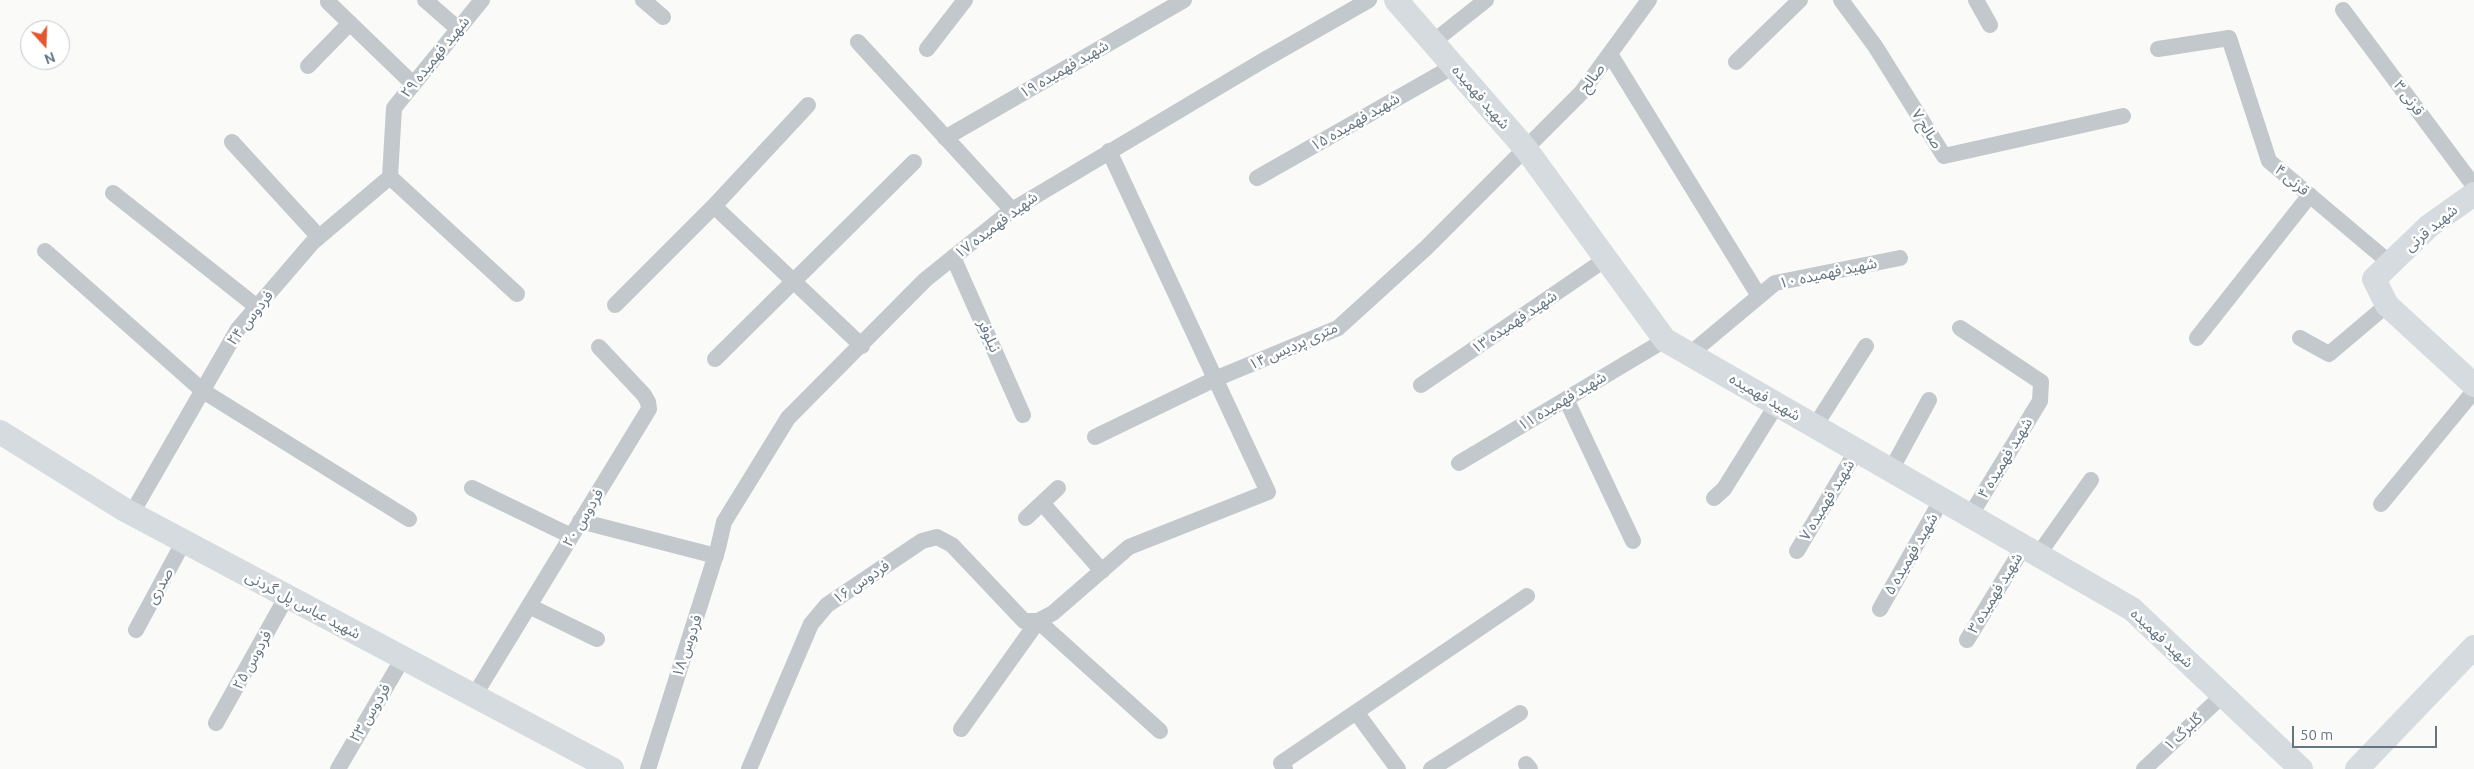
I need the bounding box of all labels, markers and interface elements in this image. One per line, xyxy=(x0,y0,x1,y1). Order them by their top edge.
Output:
street label: شهید فهمیده ۲۹ xyxy=(397,13,473,101)
north arrow xyxy=(20,20,70,70)
street label: شهید فهمیده ۱۹ xyxy=(1016,36,1112,102)
text: N xyxy=(42,49,57,67)
street label: صالح xyxy=(1575,60,1609,96)
street label: شهید فهمیده xyxy=(1448,61,1514,133)
street label: قرنی ۳ xyxy=(2390,77,2428,119)
street label: شهید فهمیده ۱۵ xyxy=(1307,89,1403,155)
street label: صالح ۷ xyxy=(1908,106,1946,152)
street label: قرنی ۴ xyxy=(2271,160,2313,200)
street label: شهید فهمیده ۱۷ xyxy=(951,188,1041,262)
street label: شهید قرنی xyxy=(2401,201,2461,255)
street label: شهید فهمیده ۱۰ xyxy=(1777,254,1879,292)
street label: فردوس ۲۴ xyxy=(223,287,277,349)
street label: شهید فهمیده ۱۳ xyxy=(1468,287,1560,357)
street label: نیلوفر xyxy=(974,317,1004,355)
street label: ۱۴ متری پردیس xyxy=(1246,318,1340,374)
street label: شهید فهمیده ۱۱ xyxy=(1515,368,1609,434)
street label: شهید فهمیده xyxy=(1726,369,1804,425)
street label: شهید فهمیده ۴ xyxy=(1974,414,2036,502)
street label: شهید فهمیده ۷ xyxy=(1796,456,1858,544)
street label: فردوس ۲۰ xyxy=(559,486,607,550)
street label: شهید فهمیده ۵ xyxy=(1880,510,1942,598)
street label: شهید فهمیده ۳ xyxy=(1964,549,2026,637)
street label: فردوس ۱۶ xyxy=(829,556,893,608)
street label: صدری xyxy=(143,565,177,607)
street label: شهید عباس پل گردنی xyxy=(242,567,364,643)
street label: شهید فهمیده xyxy=(2127,604,2197,672)
street label: فردوس ۱۸ xyxy=(668,612,706,680)
street label: فردوس ۲۵ xyxy=(228,627,276,693)
street label: فردوس ۲۳ xyxy=(346,681,394,745)
street label: گلبرگ ۱ xyxy=(2160,710,2206,754)
scale bar xyxy=(2294,716,2439,748)
text: 50 m xyxy=(2300,726,2333,743)

